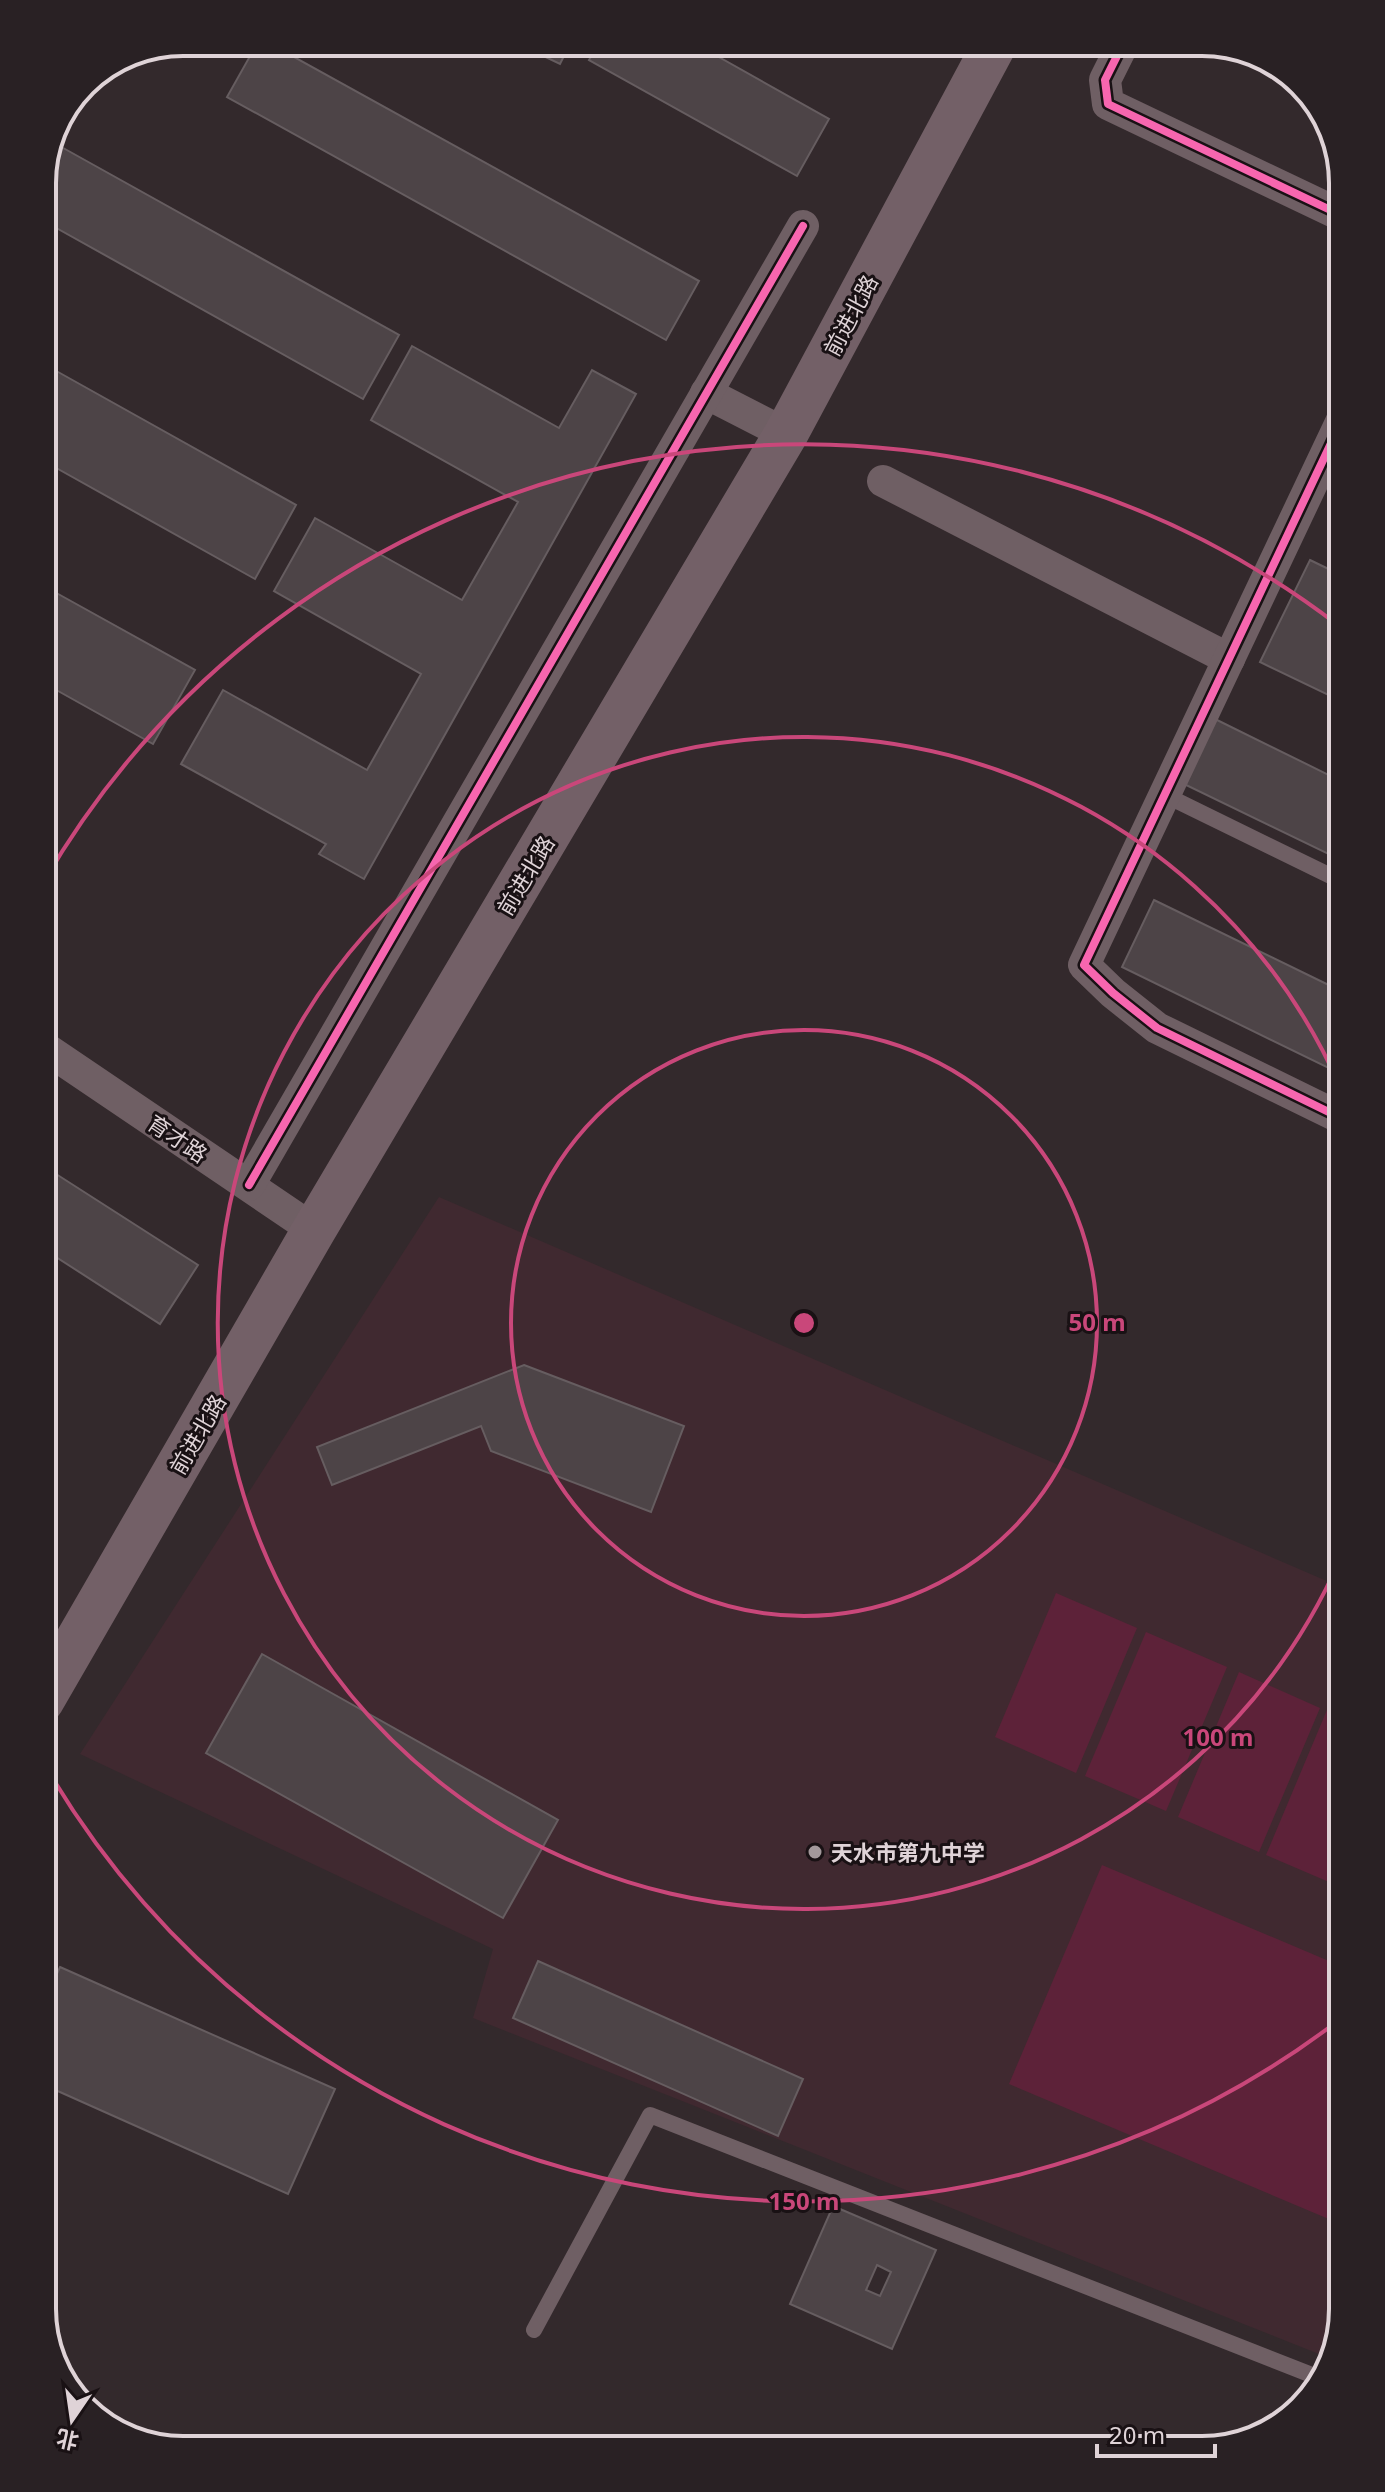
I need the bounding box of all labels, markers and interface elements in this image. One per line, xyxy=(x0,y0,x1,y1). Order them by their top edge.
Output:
street label: 前进北路 xyxy=(816,269,884,361)
street label: 前进北路 xyxy=(489,830,561,920)
street label: 育才路 xyxy=(142,1107,214,1169)
text: 50 m xyxy=(1068,1305,1126,1338)
centre of rings xyxy=(790,1309,818,1337)
street label: 前进北路 xyxy=(162,1388,232,1480)
text: 100 m xyxy=(1183,1720,1253,1753)
place label: 天水市第九中学 xyxy=(831,1837,985,1867)
marker: 天水市第九中学 xyxy=(806,1843,824,1861)
text: 150 m xyxy=(769,2184,839,2217)
north arrow xyxy=(32,2380,112,2460)
scale bar xyxy=(1097,2408,1215,2458)
text: 20 m xyxy=(1109,2418,1165,2451)
text: 北 xyxy=(53,2423,81,2458)

